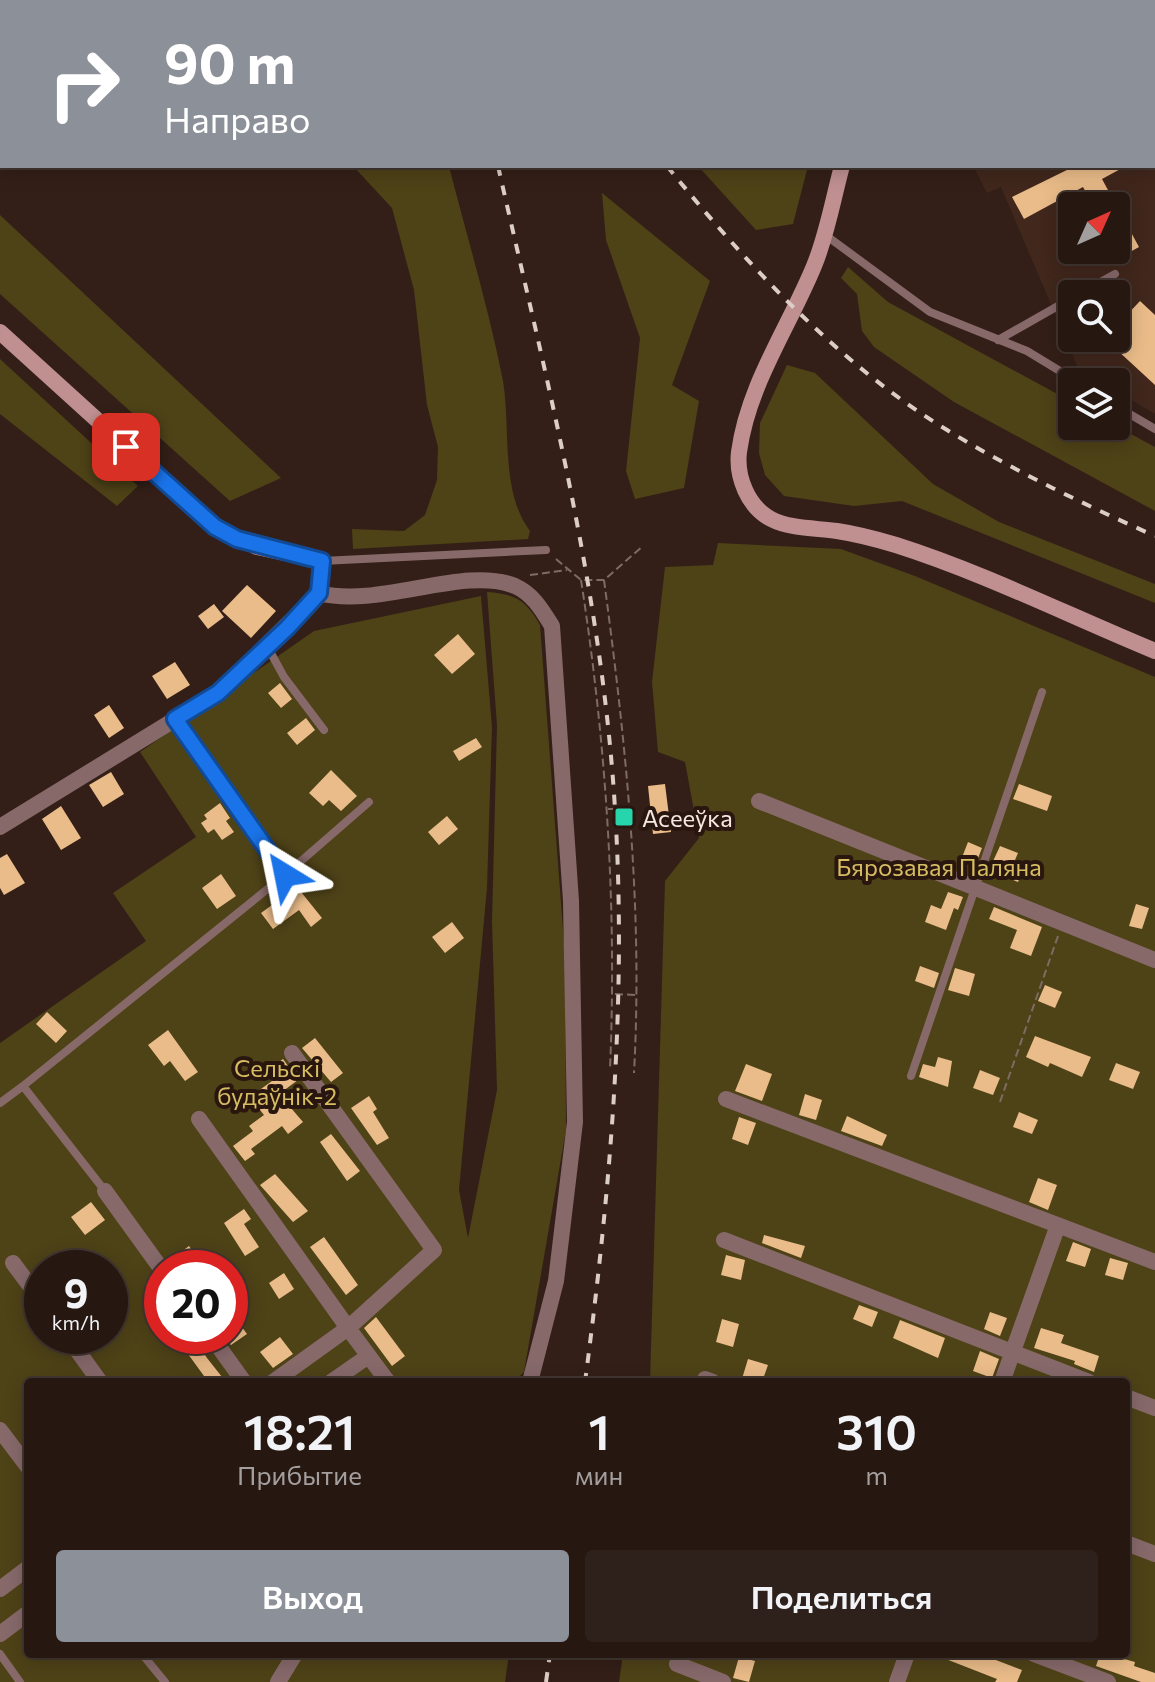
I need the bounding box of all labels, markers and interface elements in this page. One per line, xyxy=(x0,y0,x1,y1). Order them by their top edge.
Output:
text: 90 m xyxy=(164,27,295,96)
icon: right xyxy=(32,32,136,136)
text: Направо xyxy=(164,96,310,140)
north arrow xyxy=(1058,192,1130,264)
map controls xyxy=(1058,192,1130,440)
button: search xyxy=(1058,280,1130,352)
button: layers xyxy=(1058,368,1130,440)
pin xyxy=(92,413,160,481)
icon: arrive xyxy=(104,425,148,469)
place label: Асееўка xyxy=(642,803,733,832)
marker: Асееўка xyxy=(613,806,635,828)
position arrow xyxy=(243,833,327,917)
park label: Бярозавая Паляна xyxy=(836,852,1042,881)
park label: Сельскі будаўнік-2 xyxy=(217,1053,337,1110)
speed limit sign: 20 xyxy=(144,1250,248,1354)
text: 9 xyxy=(64,1267,88,1316)
text: km/h xyxy=(52,1310,100,1334)
text: 18:21 xyxy=(244,1401,355,1460)
text: 1 xyxy=(588,1401,610,1460)
text: 310 xyxy=(836,1401,917,1460)
text: Прибытие xyxy=(237,1459,362,1490)
text: мин xyxy=(575,1459,623,1490)
text: m xyxy=(865,1459,888,1490)
button: Выход xyxy=(56,1550,569,1642)
button: Поделиться xyxy=(585,1550,1098,1642)

